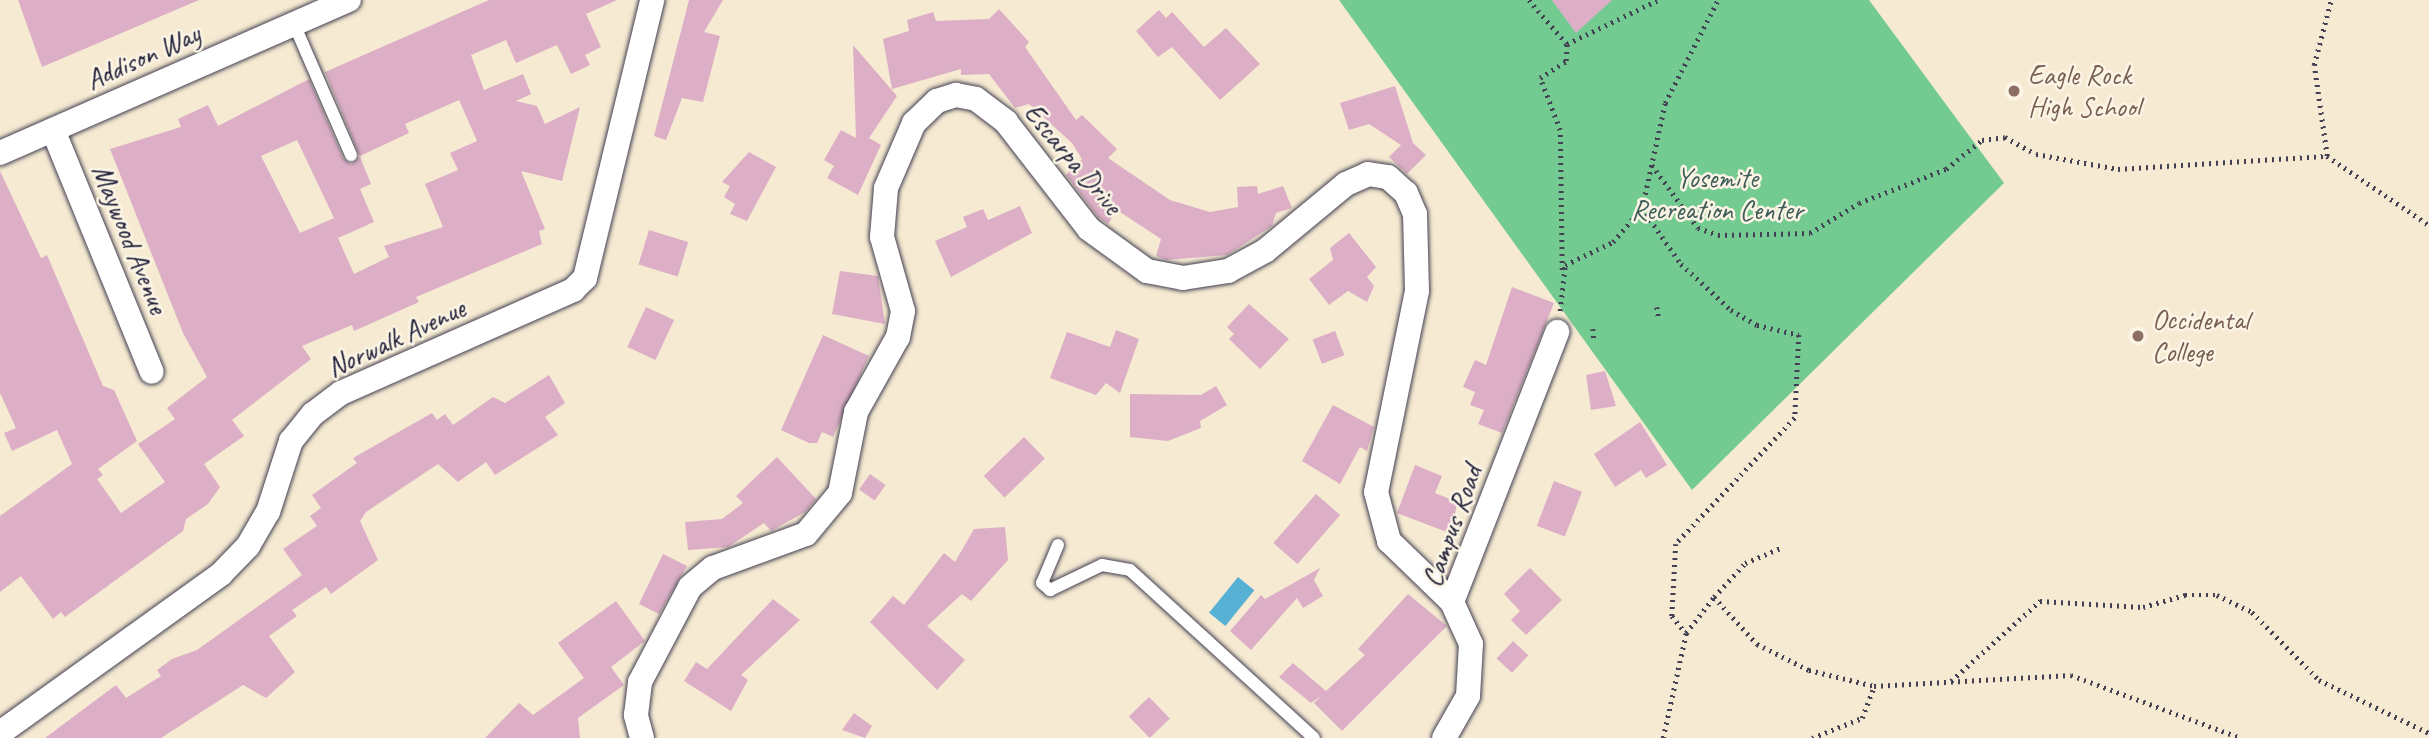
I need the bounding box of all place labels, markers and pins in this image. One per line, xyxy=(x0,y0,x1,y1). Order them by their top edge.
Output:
place label: Eagle Rock High School xyxy=(2028,58,2139,124)
marker: Eagle Rock High School xyxy=(2006,83,2022,99)
place label: Occidental College xyxy=(2152,303,2249,369)
marker: Occidental College xyxy=(2130,328,2146,344)

